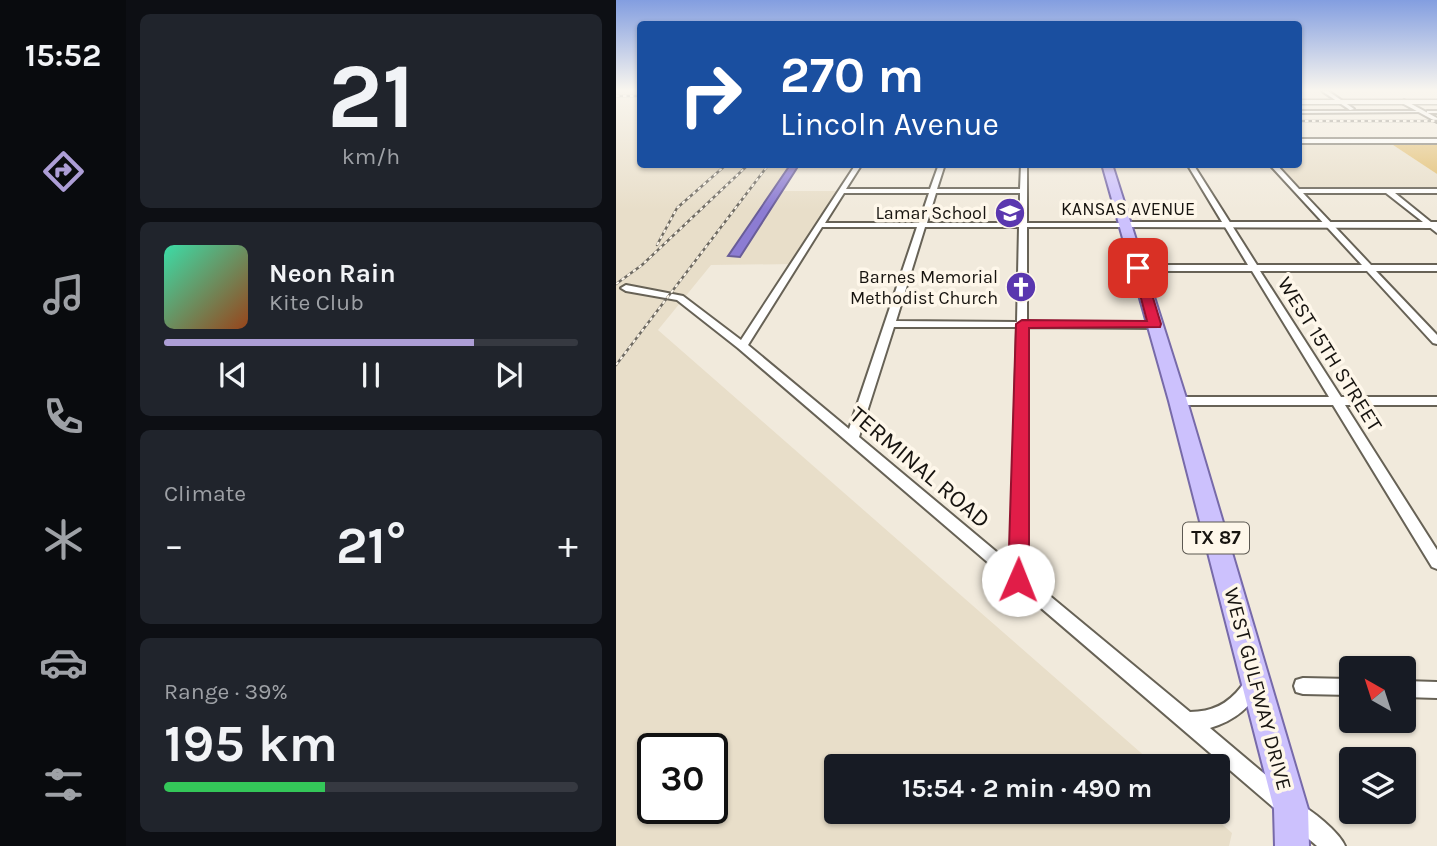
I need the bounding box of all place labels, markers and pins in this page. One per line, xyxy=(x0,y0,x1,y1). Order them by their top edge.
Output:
school or university icon: Lamar School xyxy=(993,196,1027,230)
place label: Lamar School xyxy=(875,202,987,224)
pin xyxy=(1108,238,1168,298)
place label: Barnes Memorial Methodist Church xyxy=(850,266,998,309)
church icon: Barnes Memorial Methodist Church xyxy=(1004,270,1038,304)

